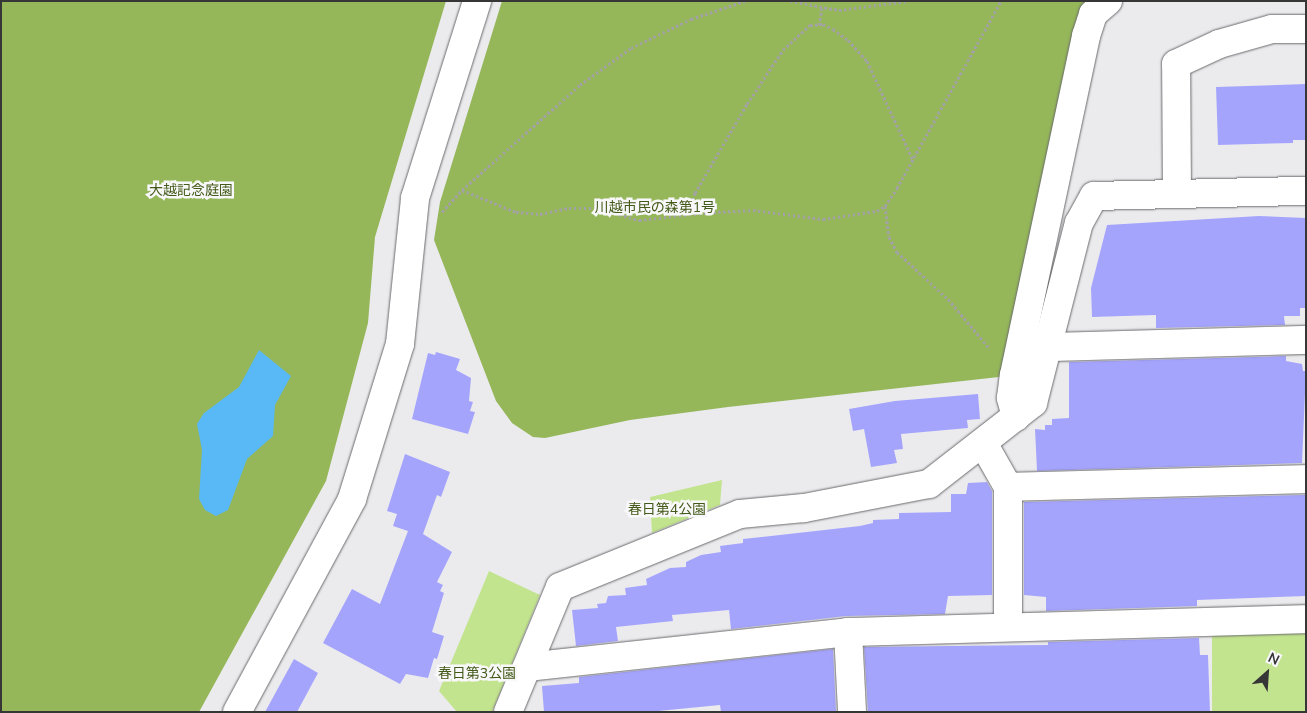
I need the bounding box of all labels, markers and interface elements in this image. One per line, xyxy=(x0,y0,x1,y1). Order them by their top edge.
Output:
park label: 大越記念庭園 xyxy=(149,183,233,199)
park label: 川越市民の森第1号 xyxy=(595,200,715,216)
park label: 春日第4公園 xyxy=(628,502,706,518)
north arrow xyxy=(1242,648,1292,698)
text: N xyxy=(1265,648,1283,670)
park label: 春日第3公園 xyxy=(438,666,516,682)

